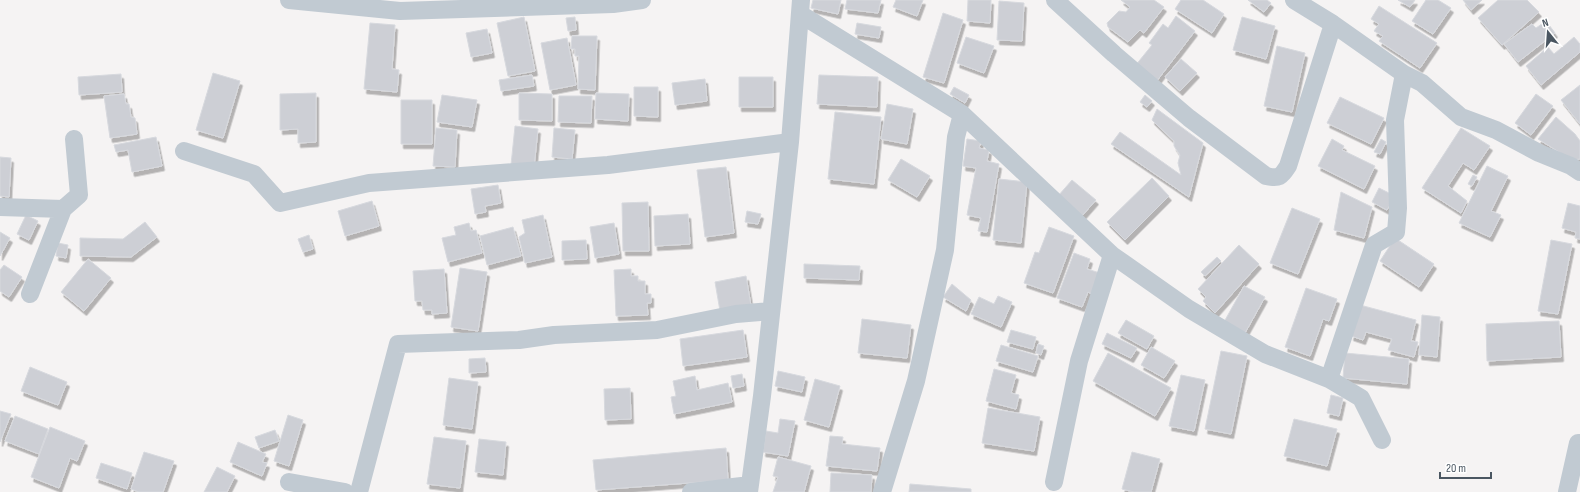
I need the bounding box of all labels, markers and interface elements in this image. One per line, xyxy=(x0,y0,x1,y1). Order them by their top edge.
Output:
north arrow xyxy=(1528,12,1568,52)
text: N xyxy=(1541,16,1550,30)
scale bar xyxy=(1440,454,1491,480)
text: 20 m xyxy=(1446,461,1466,476)

